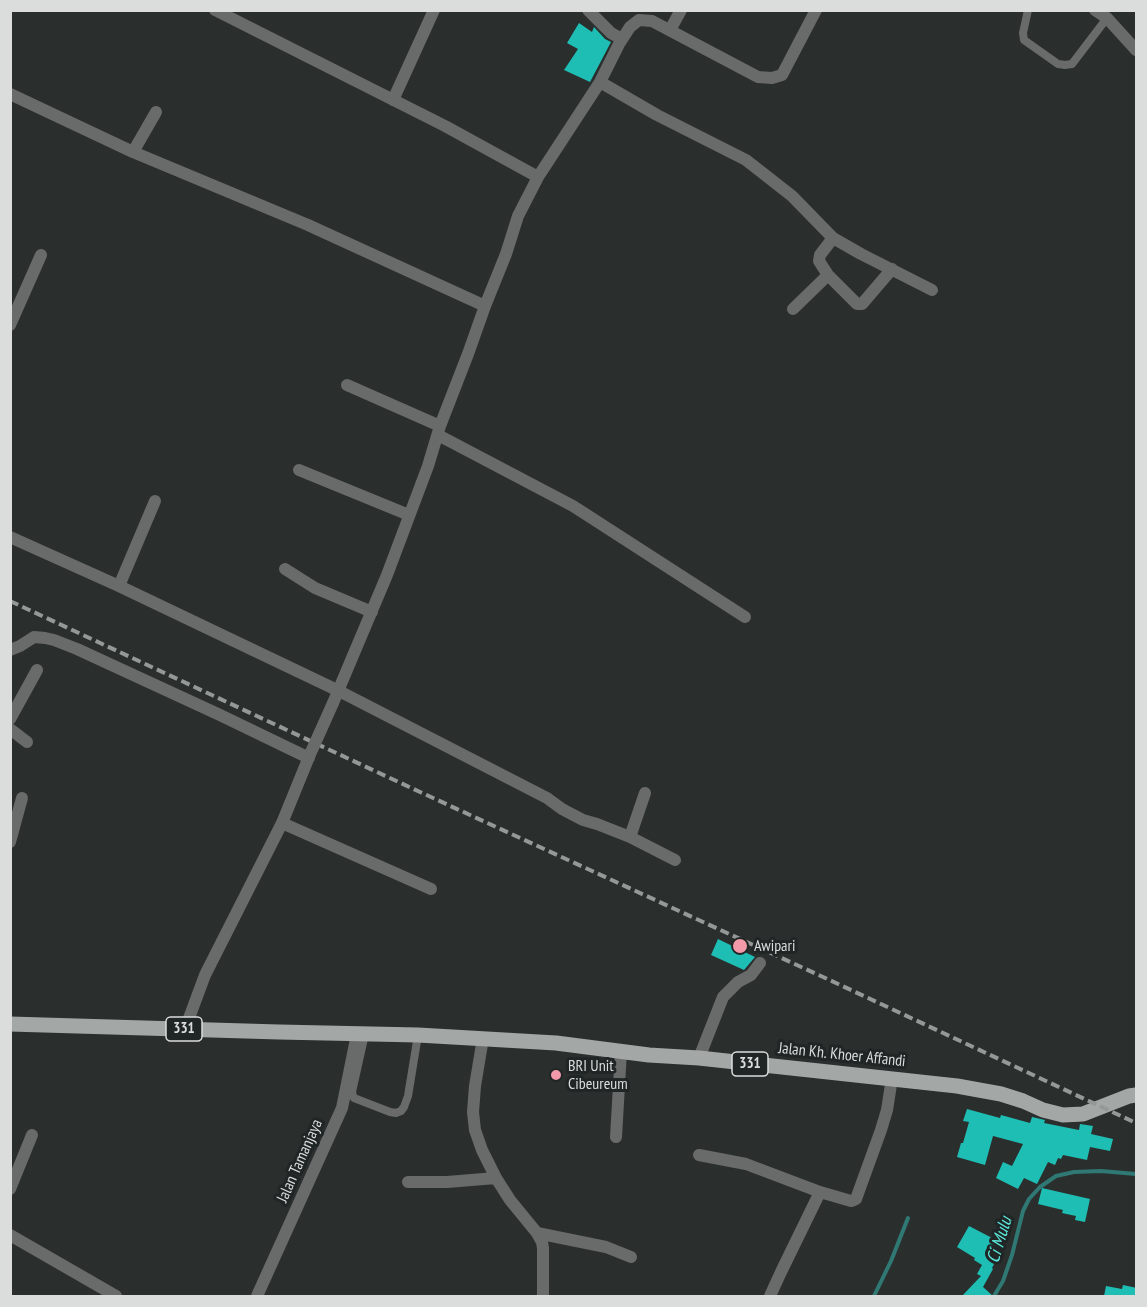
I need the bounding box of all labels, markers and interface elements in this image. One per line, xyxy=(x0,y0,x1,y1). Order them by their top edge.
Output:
place label: Awipari xyxy=(754,936,795,956)
marker: Awipari xyxy=(731,937,749,955)
road number: 331 xyxy=(166,1017,202,1041)
street label: Jalan Kh. Khoer Affandi xyxy=(777,1039,907,1071)
road number: 331 xyxy=(732,1052,768,1076)
place label: BRI Unit Cibeureum xyxy=(568,1056,628,1094)
marker: BRI Unit Cibeureum xyxy=(549,1068,563,1082)
street label: Jalan Tamanjaya xyxy=(273,1116,327,1206)
water label: Ci Mulu xyxy=(983,1214,1017,1266)

